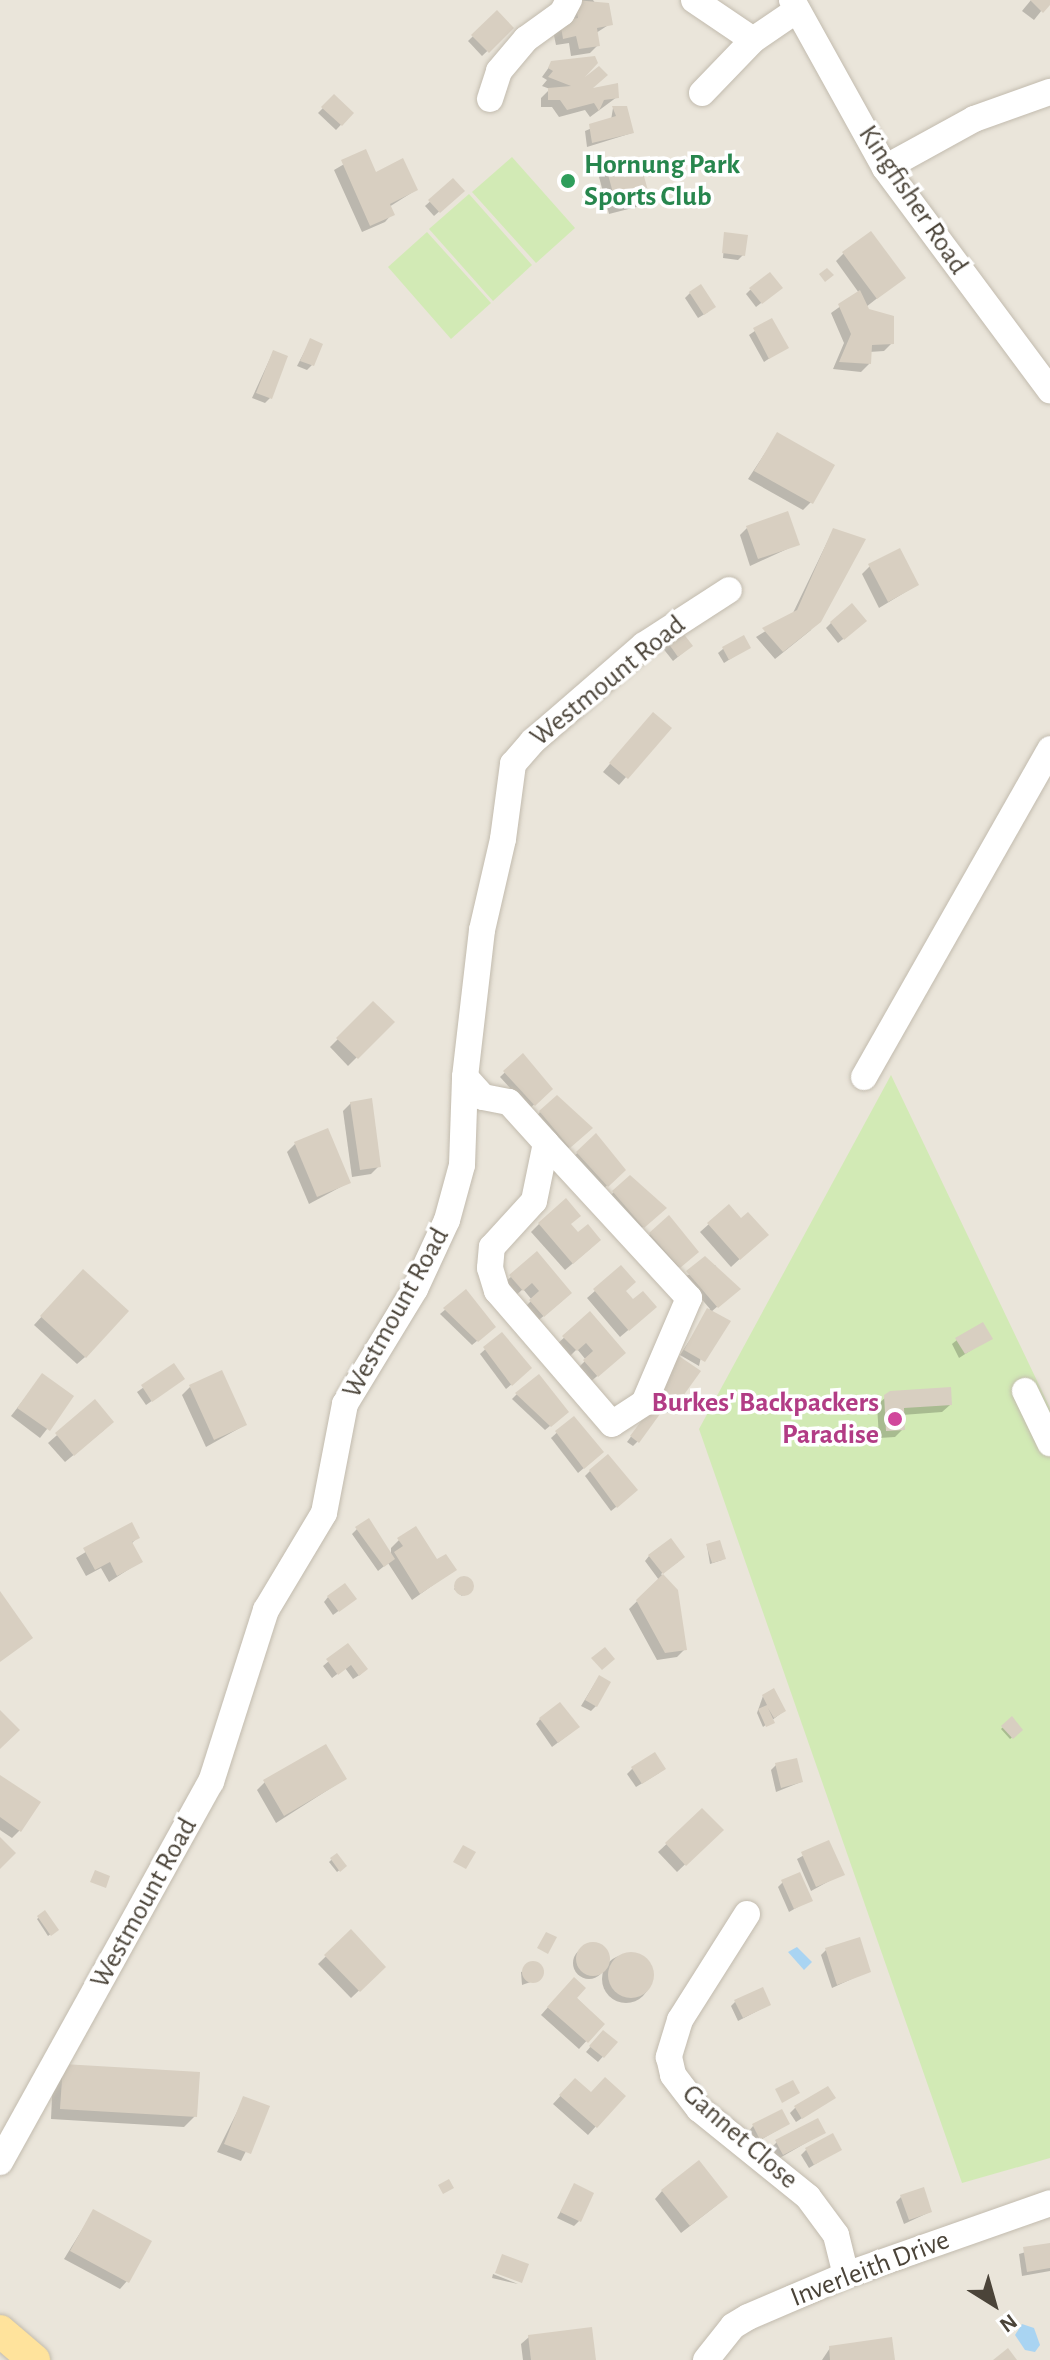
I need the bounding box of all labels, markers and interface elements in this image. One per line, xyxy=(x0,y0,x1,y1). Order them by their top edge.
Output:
street label: Kingfisher Road xyxy=(851,119,975,281)
place label: Hornung Park Sports Club xyxy=(584,148,740,214)
marker: Hornung Park Sports Club xyxy=(559,172,577,190)
street label: Westmount Road xyxy=(524,608,692,754)
street label: Westmount Road xyxy=(335,1222,457,1404)
place label: Burkes' Backpackers Paradise xyxy=(652,1386,879,1452)
marker: Burkes' Backpackers Paradise xyxy=(886,1410,904,1428)
street label: Westmount Road xyxy=(83,1812,205,1994)
street label: Gannet Close xyxy=(675,2077,805,2197)
street label: Inverleith Drive xyxy=(786,2223,954,2315)
north arrow xyxy=(954,2264,1034,2344)
text: N xyxy=(996,2310,1021,2337)

